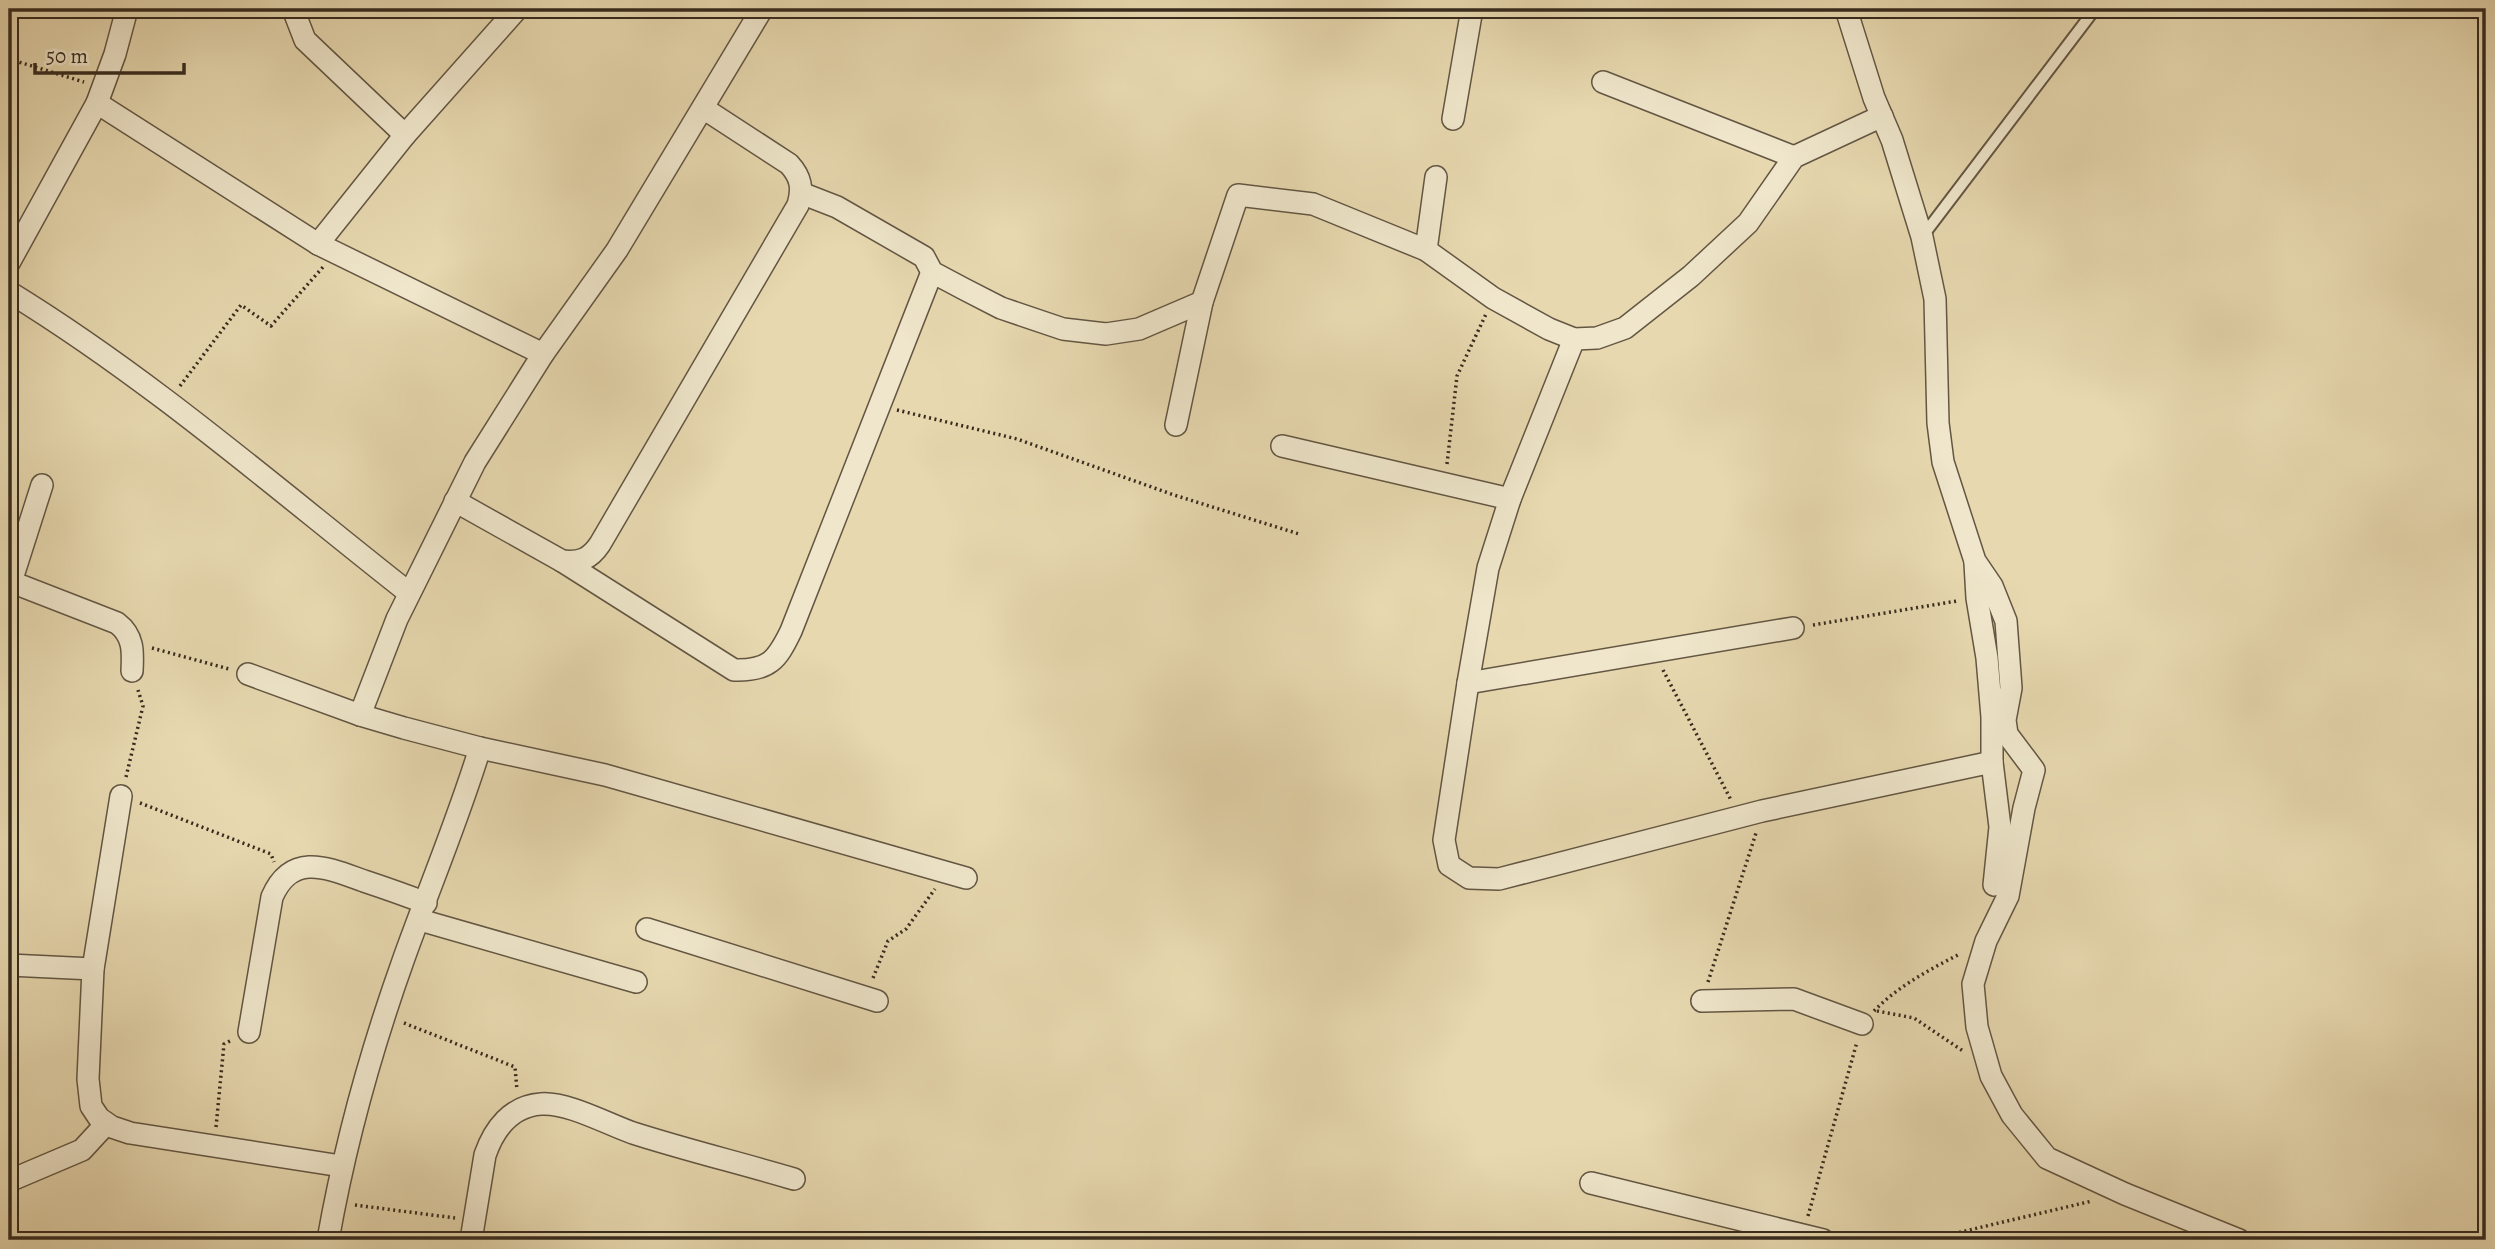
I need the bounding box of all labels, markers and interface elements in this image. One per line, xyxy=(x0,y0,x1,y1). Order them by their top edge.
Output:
scale bar xyxy=(35,32,184,76)
text: 50 m xyxy=(46,42,88,70)

